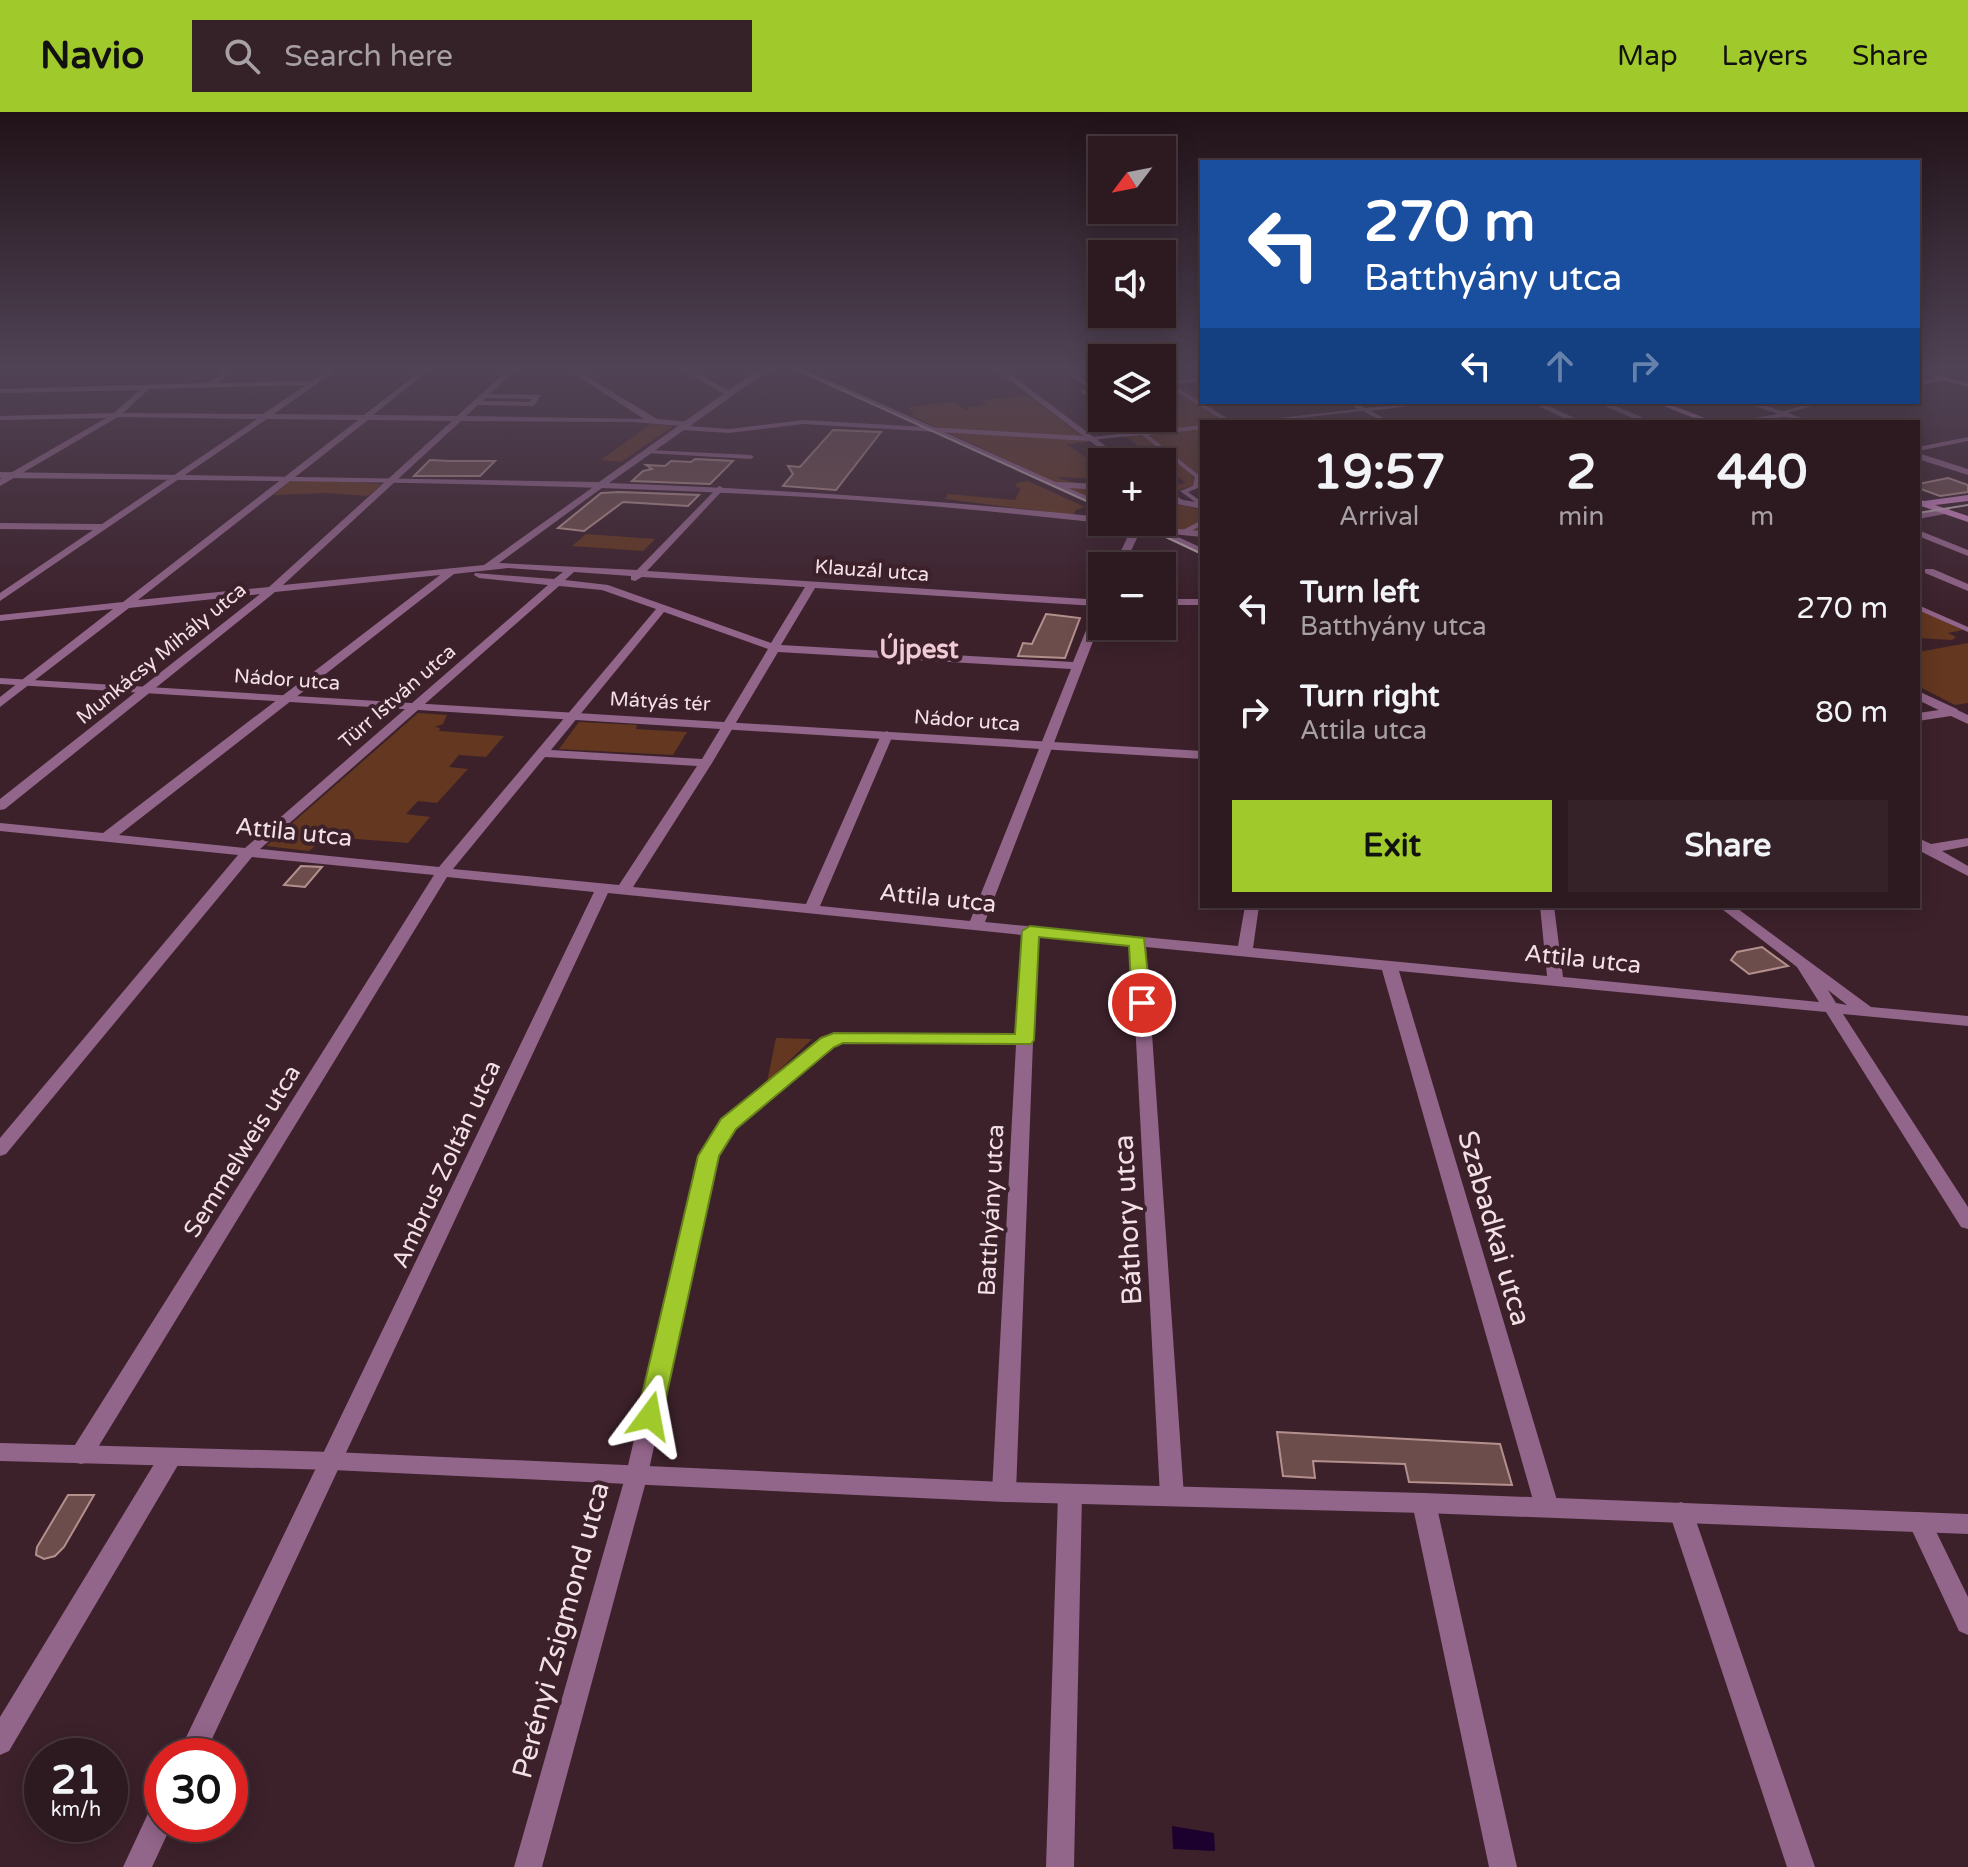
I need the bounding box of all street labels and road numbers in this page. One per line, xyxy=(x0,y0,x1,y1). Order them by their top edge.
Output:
street label: Klauzál utca xyxy=(814,555,930,587)
street label: Munkácsy Mihály utca xyxy=(72,578,251,730)
street label: Türr István utca xyxy=(334,640,461,754)
street label: Nádor utca xyxy=(233,664,341,696)
street label: Mátyás tér xyxy=(609,687,711,717)
street label: Nádor utca xyxy=(913,705,1021,737)
street label: Attila utca xyxy=(234,812,354,853)
street label: Attila utca xyxy=(878,878,998,919)
street label: Attila utca xyxy=(1523,939,1643,980)
street label: Ambrus Zoltán utca xyxy=(386,1056,507,1273)
street label: Semmelweis utca xyxy=(178,1060,307,1243)
street label: Batthyány utca xyxy=(973,1123,1010,1297)
street label: Szabadkai utca xyxy=(1450,1127,1538,1330)
street label: Báthory utca xyxy=(1107,1134,1149,1306)
street label: Perényi Zsigmond utca xyxy=(505,1478,617,1782)

